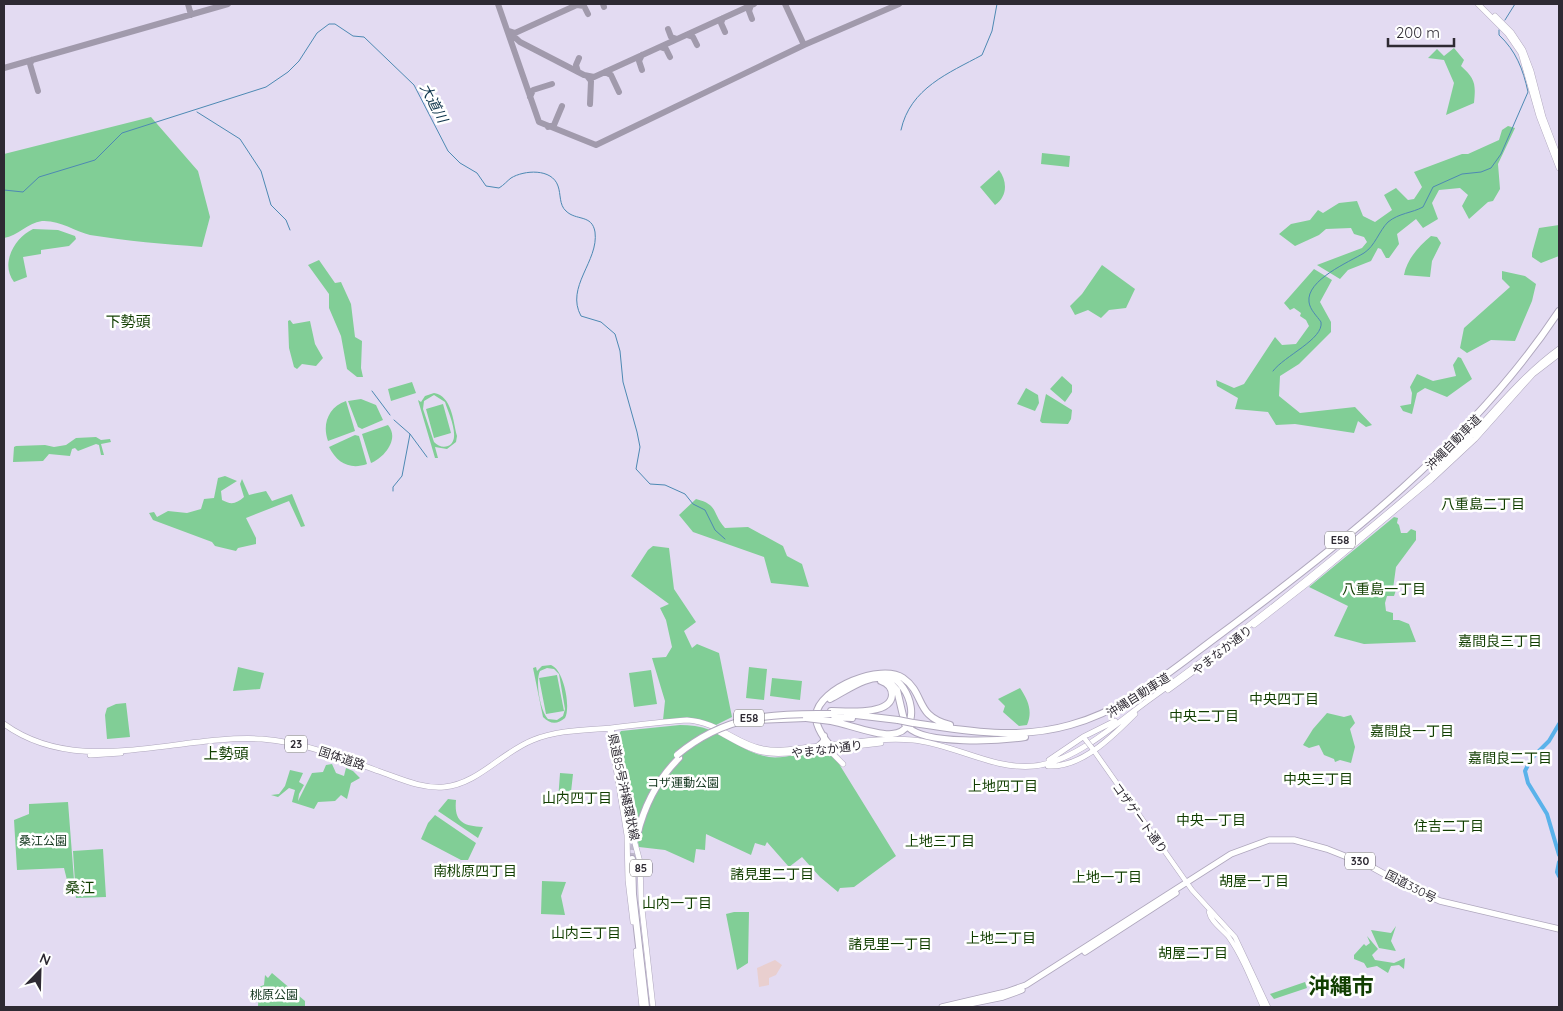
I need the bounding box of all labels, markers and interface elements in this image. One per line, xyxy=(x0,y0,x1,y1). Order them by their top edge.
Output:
scale bar xyxy=(1388,15,1454,47)
text: 200 m xyxy=(1396,23,1440,42)
water label: 大道川 xyxy=(416,80,453,128)
district label: 下勢頭 xyxy=(105,312,151,331)
street label: 沖縄自動車道 xyxy=(1422,411,1484,473)
district label: 八重島二丁目 xyxy=(1441,495,1525,513)
road number: E58 xyxy=(1325,532,1355,548)
district label: 八重島一丁目 xyxy=(1342,580,1426,598)
street label: やまなか通り xyxy=(1189,622,1255,678)
district label: 嘉間良三丁目 xyxy=(1458,632,1542,650)
street label: 沖縄自動車道 xyxy=(1103,670,1173,720)
district label: 中央四丁目 xyxy=(1249,690,1319,708)
district label: 中央二丁目 xyxy=(1169,707,1239,725)
road number: E58 xyxy=(734,710,764,726)
district label: 嘉間良一丁目 xyxy=(1370,722,1454,740)
street label: 県道85号沖縄環状線 xyxy=(605,732,643,842)
road number: 23 xyxy=(285,736,307,752)
street label: やまなか通り xyxy=(790,737,864,761)
street label: 国体道路 xyxy=(317,743,367,773)
district label: 上勢頭 xyxy=(203,744,249,763)
district label: 嘉間良二丁目 xyxy=(1468,749,1552,767)
district label: 中央三丁目 xyxy=(1283,770,1353,788)
park label: コザ運動公園 xyxy=(647,775,719,790)
district label: 上地四丁目 xyxy=(968,777,1038,795)
street label: コザゲート通り xyxy=(1109,780,1171,856)
district label: 山内四丁目 xyxy=(542,789,612,807)
district label: 中央一丁目 xyxy=(1176,811,1246,829)
district label: 住吉二丁目 xyxy=(1414,817,1484,835)
district label: 上地三丁目 xyxy=(905,832,975,850)
park label: 桑江公園 xyxy=(19,833,67,848)
road number: 330 xyxy=(1345,852,1375,869)
road number: 85 xyxy=(630,860,652,876)
district label: 南桃原四丁目 xyxy=(433,862,517,880)
district label: 諸見里二丁目 xyxy=(730,865,814,883)
street label: 国道330号 xyxy=(1383,867,1439,905)
district label: 上地一丁目 xyxy=(1072,868,1142,886)
district label: 胡屋一丁目 xyxy=(1219,872,1289,890)
district label: 桑江 xyxy=(65,878,95,897)
district label: 山内一丁目 xyxy=(642,894,712,912)
district label: 山内三丁目 xyxy=(551,924,621,942)
district label: 上地二丁目 xyxy=(966,929,1036,947)
district label: 諸見里一丁目 xyxy=(848,935,932,953)
district label: 胡屋二丁目 xyxy=(1158,944,1228,962)
north arrow xyxy=(15,946,65,996)
text: N xyxy=(37,949,53,969)
district label: 沖縄市 xyxy=(1308,972,1374,1000)
park label: 桃原公園 xyxy=(250,987,298,1002)

